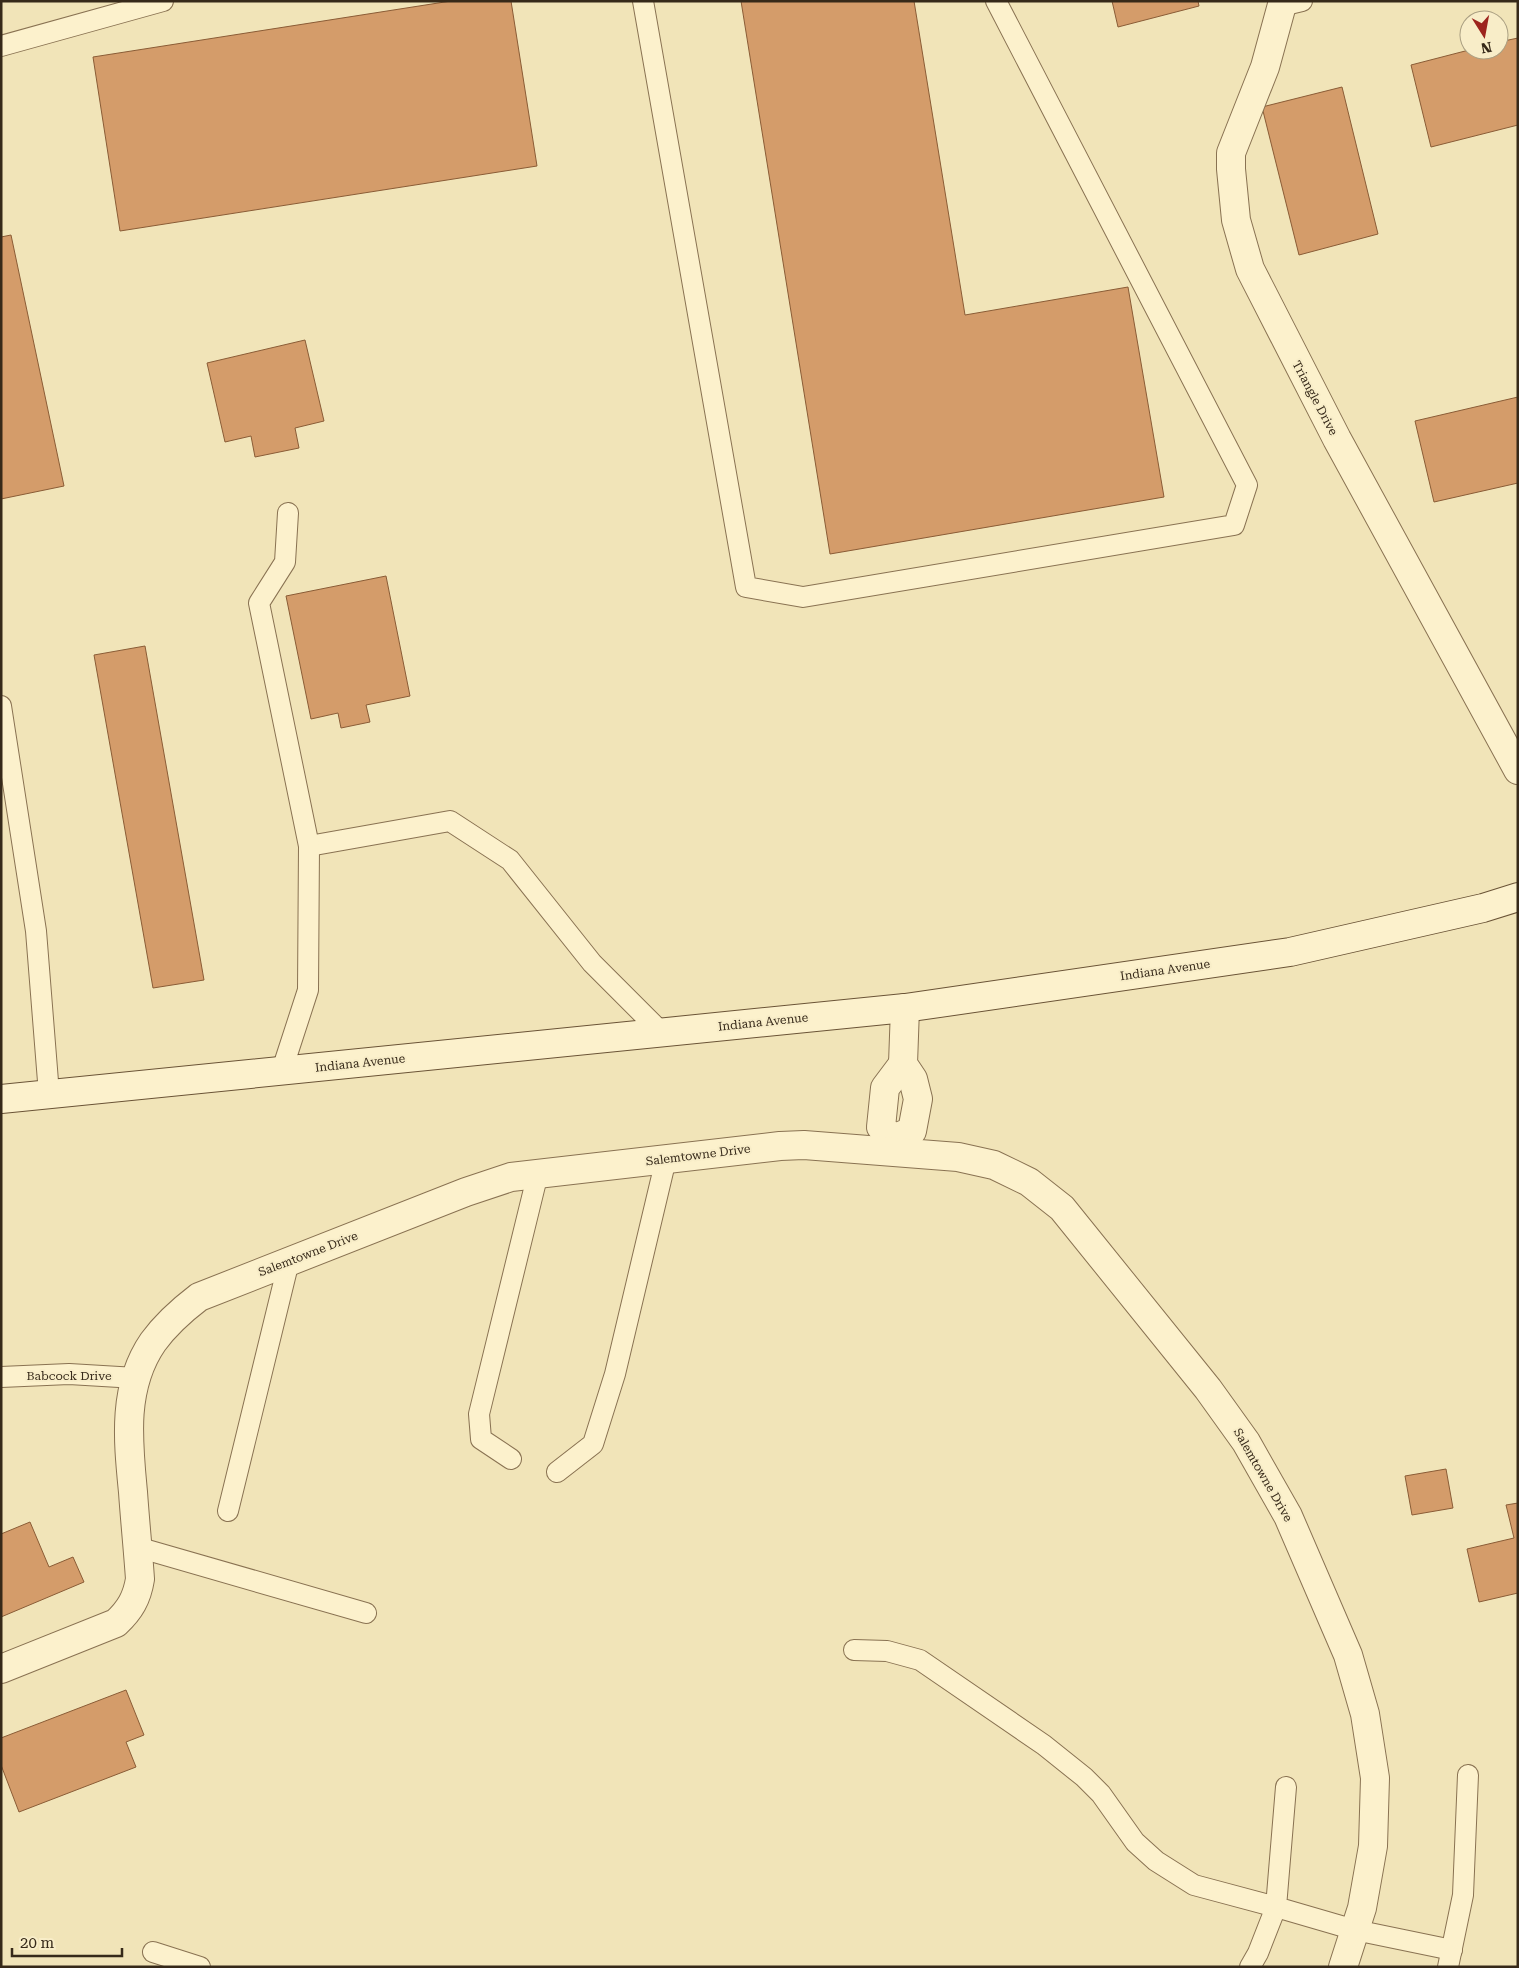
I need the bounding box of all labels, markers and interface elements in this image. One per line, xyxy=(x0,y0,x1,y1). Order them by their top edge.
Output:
north arrow xyxy=(1459,10,1509,60)
text: N xyxy=(1479,39,1493,57)
street label: Triangle Drive xyxy=(1289,358,1341,438)
street label: Indiana Avenue xyxy=(1119,957,1211,983)
street label: Indiana Avenue xyxy=(717,1010,809,1034)
street label: Indiana Avenue xyxy=(314,1051,406,1075)
street label: Salemtowne Drive xyxy=(645,1142,752,1168)
street label: Salemtowne Drive xyxy=(256,1228,360,1279)
street label: Babcock Drive xyxy=(27,1369,112,1383)
street label: Salemtowne Drive xyxy=(1231,1426,1296,1524)
scale bar xyxy=(12,1926,122,1958)
text: 20 m xyxy=(20,1934,55,1952)

